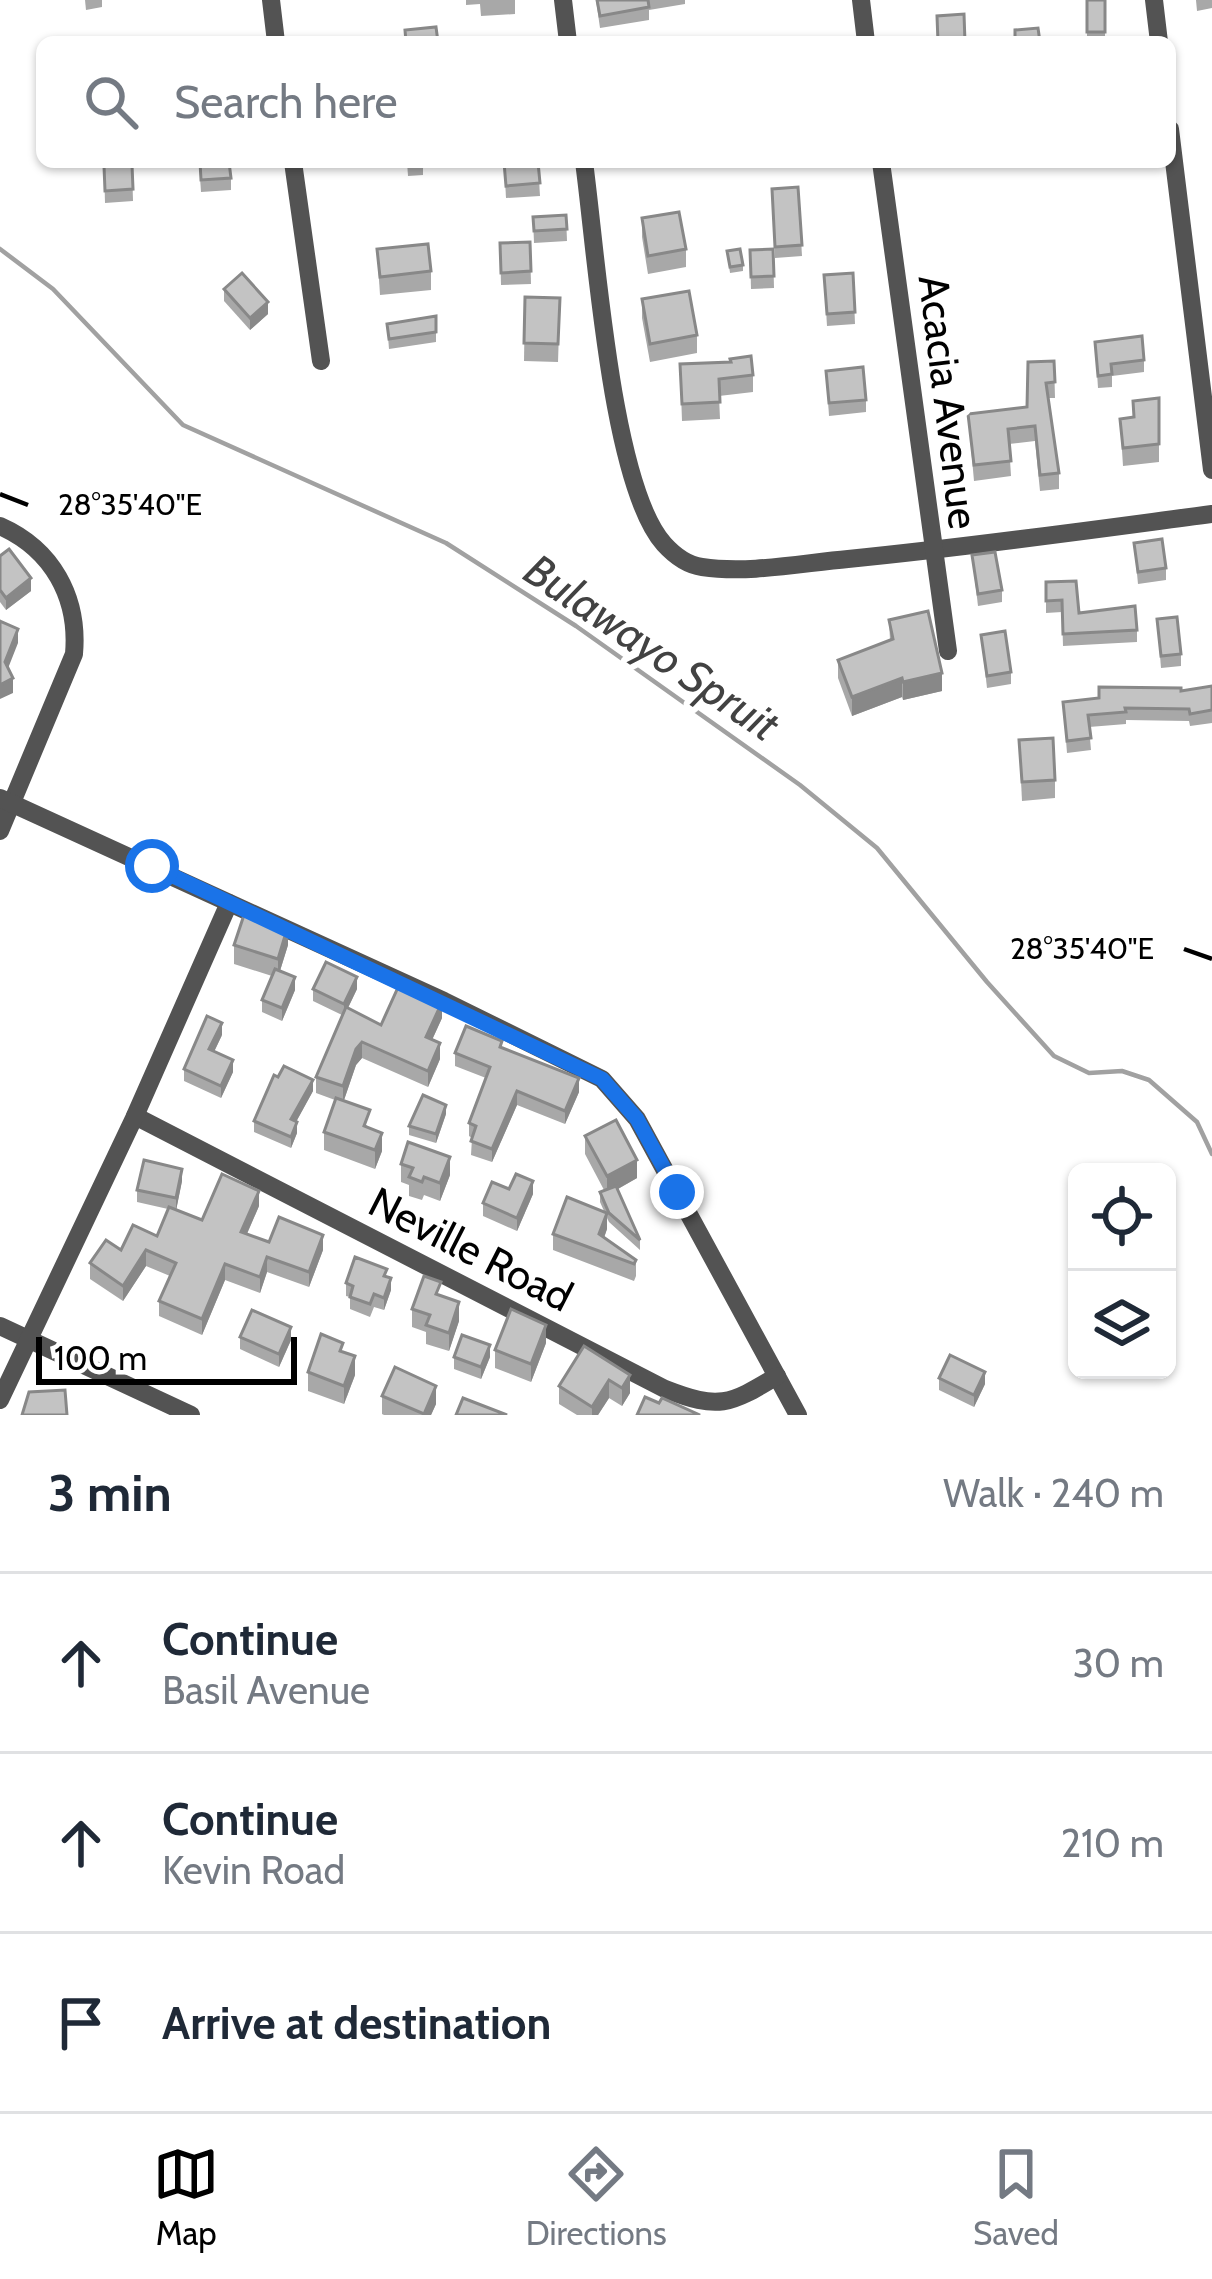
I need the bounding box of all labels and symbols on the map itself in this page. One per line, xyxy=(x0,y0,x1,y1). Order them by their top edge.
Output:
street label: Acacia Avenue xyxy=(908,272,990,532)
text: 28°35'40"E xyxy=(58,486,202,523)
water label: Bulawayo Spruit xyxy=(515,542,790,753)
route start xyxy=(125,839,179,893)
text: 28°35'40"E xyxy=(1010,930,1154,967)
route end xyxy=(650,1165,704,1219)
street label: Neville Road xyxy=(360,1176,582,1322)
scale bar xyxy=(36,1331,297,1384)

